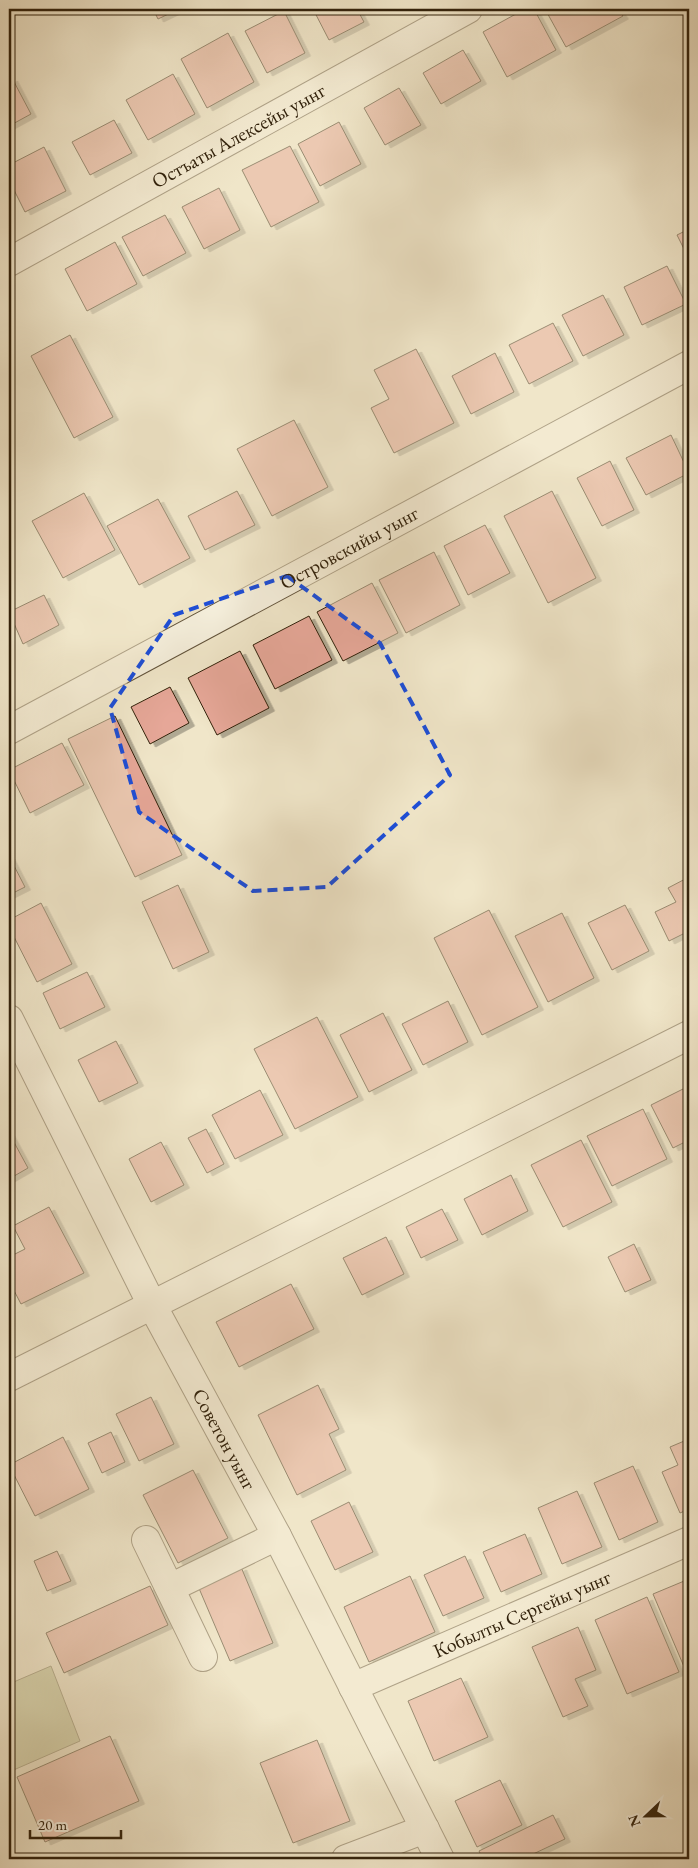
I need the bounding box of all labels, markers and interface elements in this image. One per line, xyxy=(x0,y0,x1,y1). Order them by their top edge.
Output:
street label: Остъаты Алексейы уынг xyxy=(147,77,330,194)
street label: Островскийы уынг xyxy=(275,500,423,595)
street label: Советон уынг xyxy=(186,1384,262,1494)
street label: Кобылты Сергейы уынг xyxy=(429,1564,615,1664)
north arrow xyxy=(620,1790,670,1840)
scale bar xyxy=(30,1808,121,1840)
text: N xyxy=(623,1812,644,1829)
text: 20 m xyxy=(38,1815,67,1834)

